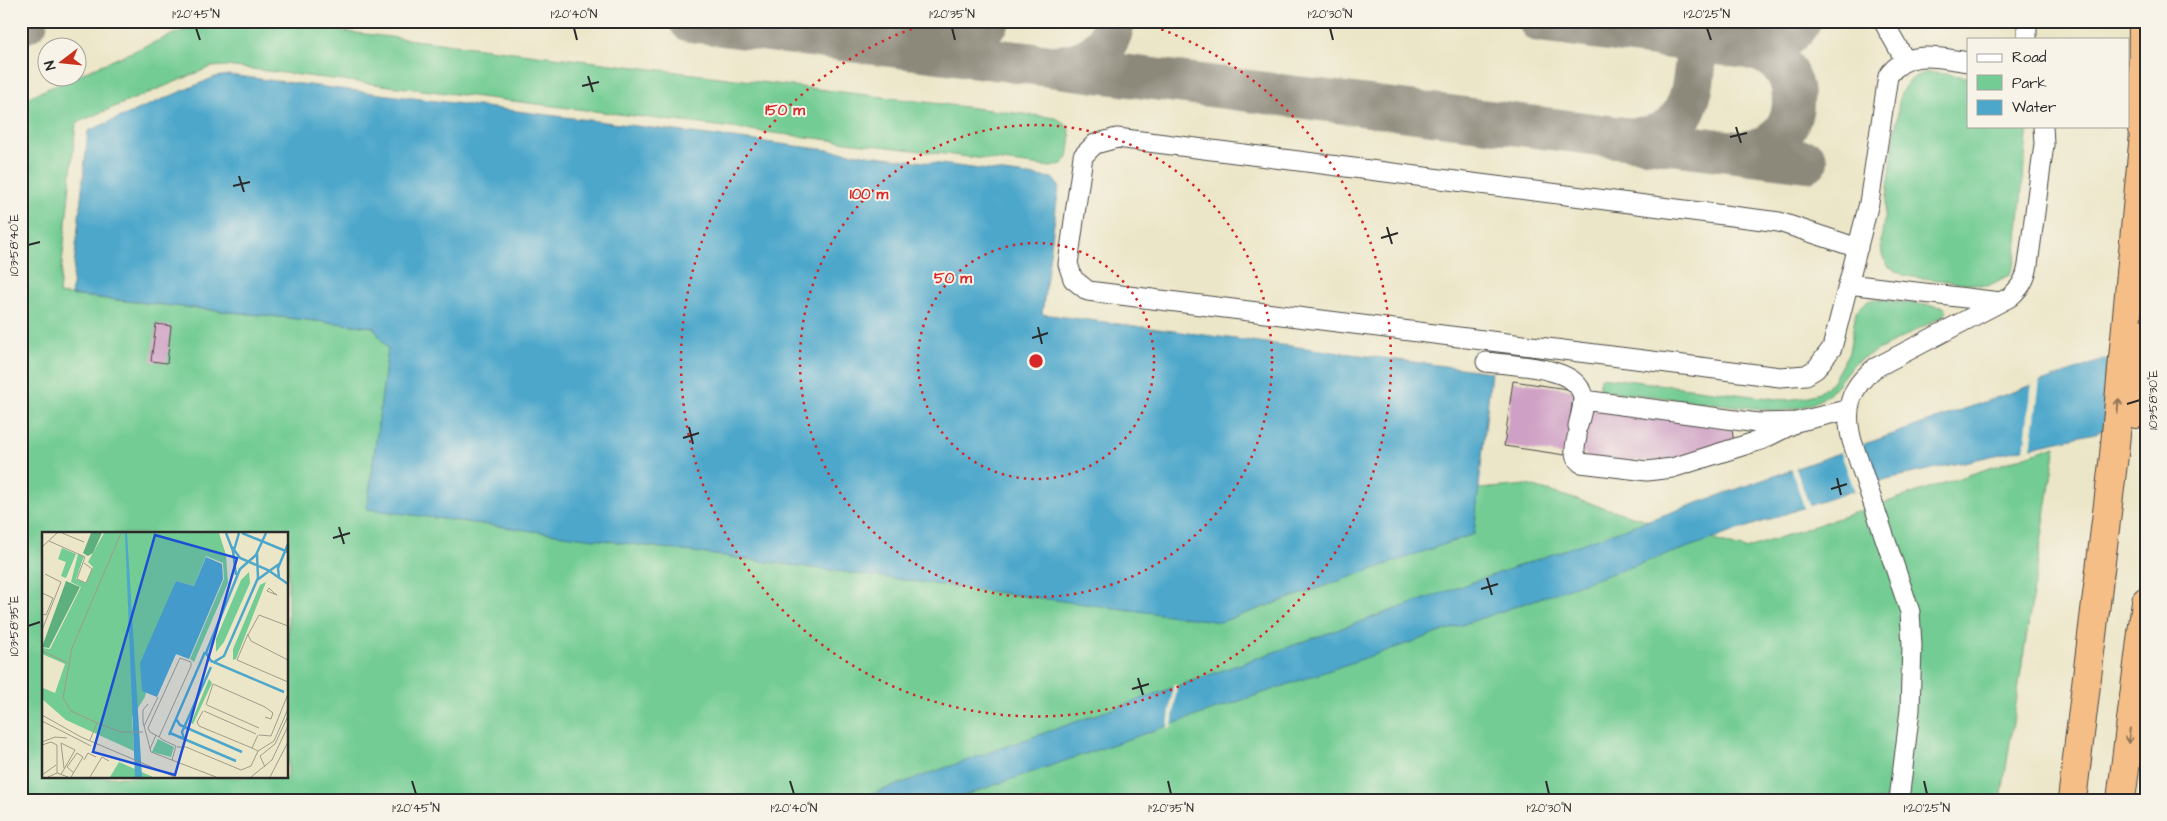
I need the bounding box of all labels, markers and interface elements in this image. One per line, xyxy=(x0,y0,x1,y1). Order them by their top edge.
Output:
text: 1°20'45"N xyxy=(172,6,220,23)
text: 1°20'40"N xyxy=(551,6,598,23)
text: 1°20'35"N xyxy=(929,6,975,23)
text: 1°20'30"N xyxy=(1308,6,1353,23)
text: 1°20'25"N xyxy=(1684,6,1731,23)
north arrow xyxy=(38,38,88,88)
legend xyxy=(1967,38,2130,128)
text: Road xyxy=(2012,47,2047,68)
text: N xyxy=(40,58,61,72)
text: Park xyxy=(2012,73,2047,94)
text: Water xyxy=(2012,97,2056,118)
text: 150 m xyxy=(765,100,805,121)
text: 100 m xyxy=(850,184,889,205)
text: 103°58'40"E xyxy=(6,214,23,276)
text: 50 m xyxy=(934,268,972,289)
centre of rings xyxy=(1027,352,1045,370)
text: 103°58'30"E xyxy=(2145,370,2162,430)
one-way arrow xyxy=(2114,398,2123,414)
inset map xyxy=(42,532,289,778)
text: 103°58'35"E xyxy=(6,596,23,656)
one-way arrow xyxy=(2124,728,2134,744)
text: 1°20'45"N xyxy=(392,800,440,817)
text: 1°20'40"N xyxy=(771,800,818,817)
text: 1°20'35"N xyxy=(1148,800,1194,817)
text: 1°20'30"N xyxy=(1527,800,1572,817)
text: 1°20'25"N xyxy=(1904,800,1951,817)

